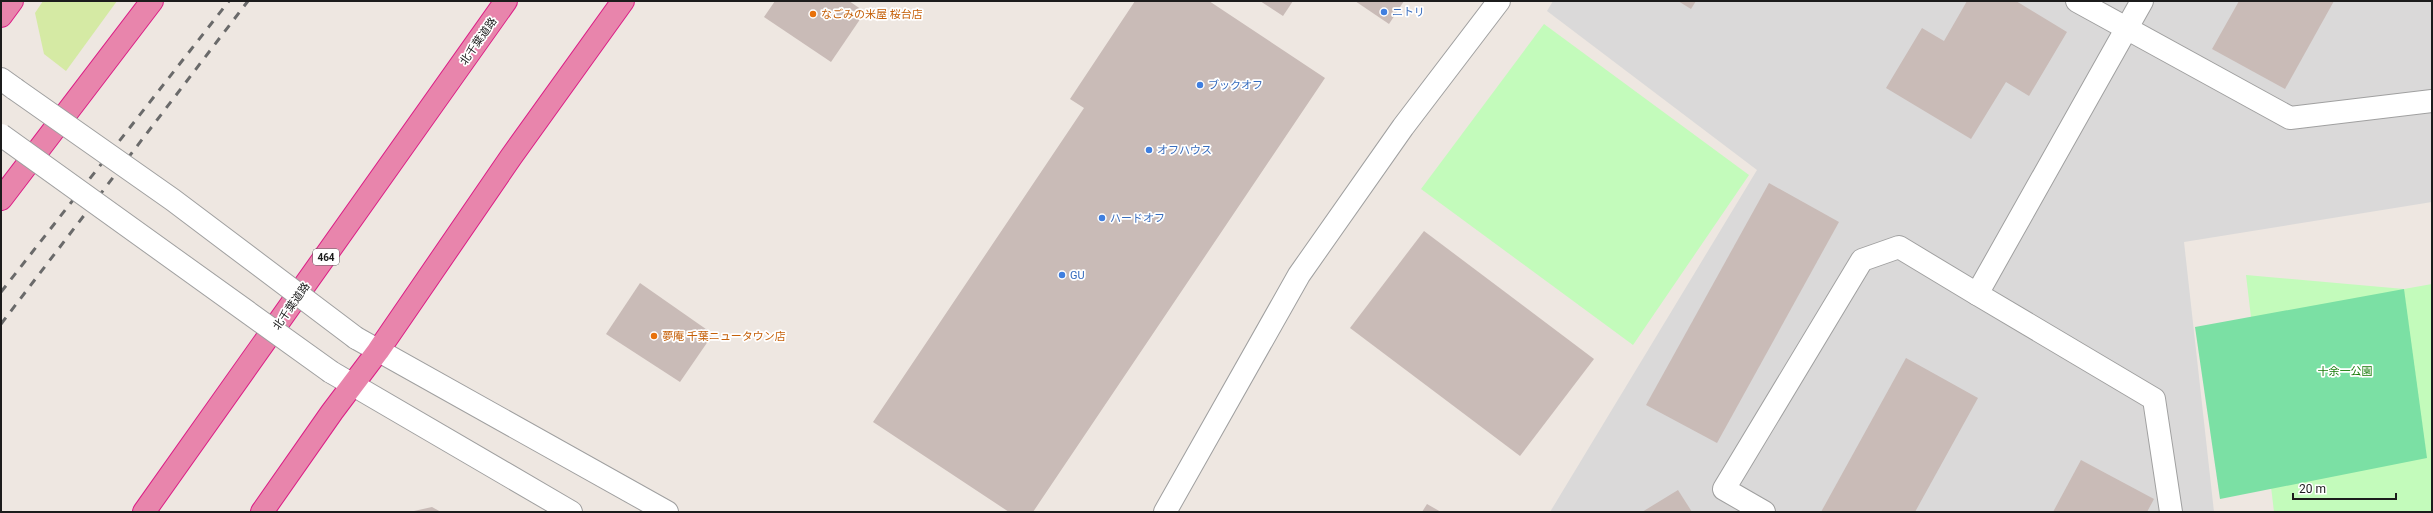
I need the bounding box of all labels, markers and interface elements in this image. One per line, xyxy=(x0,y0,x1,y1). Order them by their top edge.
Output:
place label: ニトリ xyxy=(1392,6,1425,19)
marker: ニトリ xyxy=(1379,7,1389,17)
place label: なごみの米屋 桜台店 xyxy=(821,8,923,21)
marker: なごみの米屋 桜台店 xyxy=(808,9,818,19)
street label: 北千葉道路 xyxy=(457,15,500,68)
place label: ブックオフ xyxy=(1208,79,1263,92)
marker: ブックオフ xyxy=(1195,80,1205,90)
place label: オフハウス xyxy=(1157,144,1212,157)
marker: オフハウス xyxy=(1144,145,1154,155)
place label: ハードオフ xyxy=(1110,212,1165,225)
marker: ハードオフ xyxy=(1097,213,1107,223)
road number: 464 xyxy=(313,249,339,265)
place label: GU xyxy=(1070,269,1085,282)
marker: GU xyxy=(1057,270,1067,280)
street label: 北千葉道路 xyxy=(270,280,313,333)
place label: 夢庵 千葉ニュータウン店 xyxy=(662,330,786,343)
marker: 夢庵 千葉ニュータウン店 xyxy=(649,331,659,341)
park label: 十余一公園 xyxy=(2318,365,2373,378)
scale bar xyxy=(2293,475,2396,501)
text: 20 m xyxy=(2299,482,2326,496)

